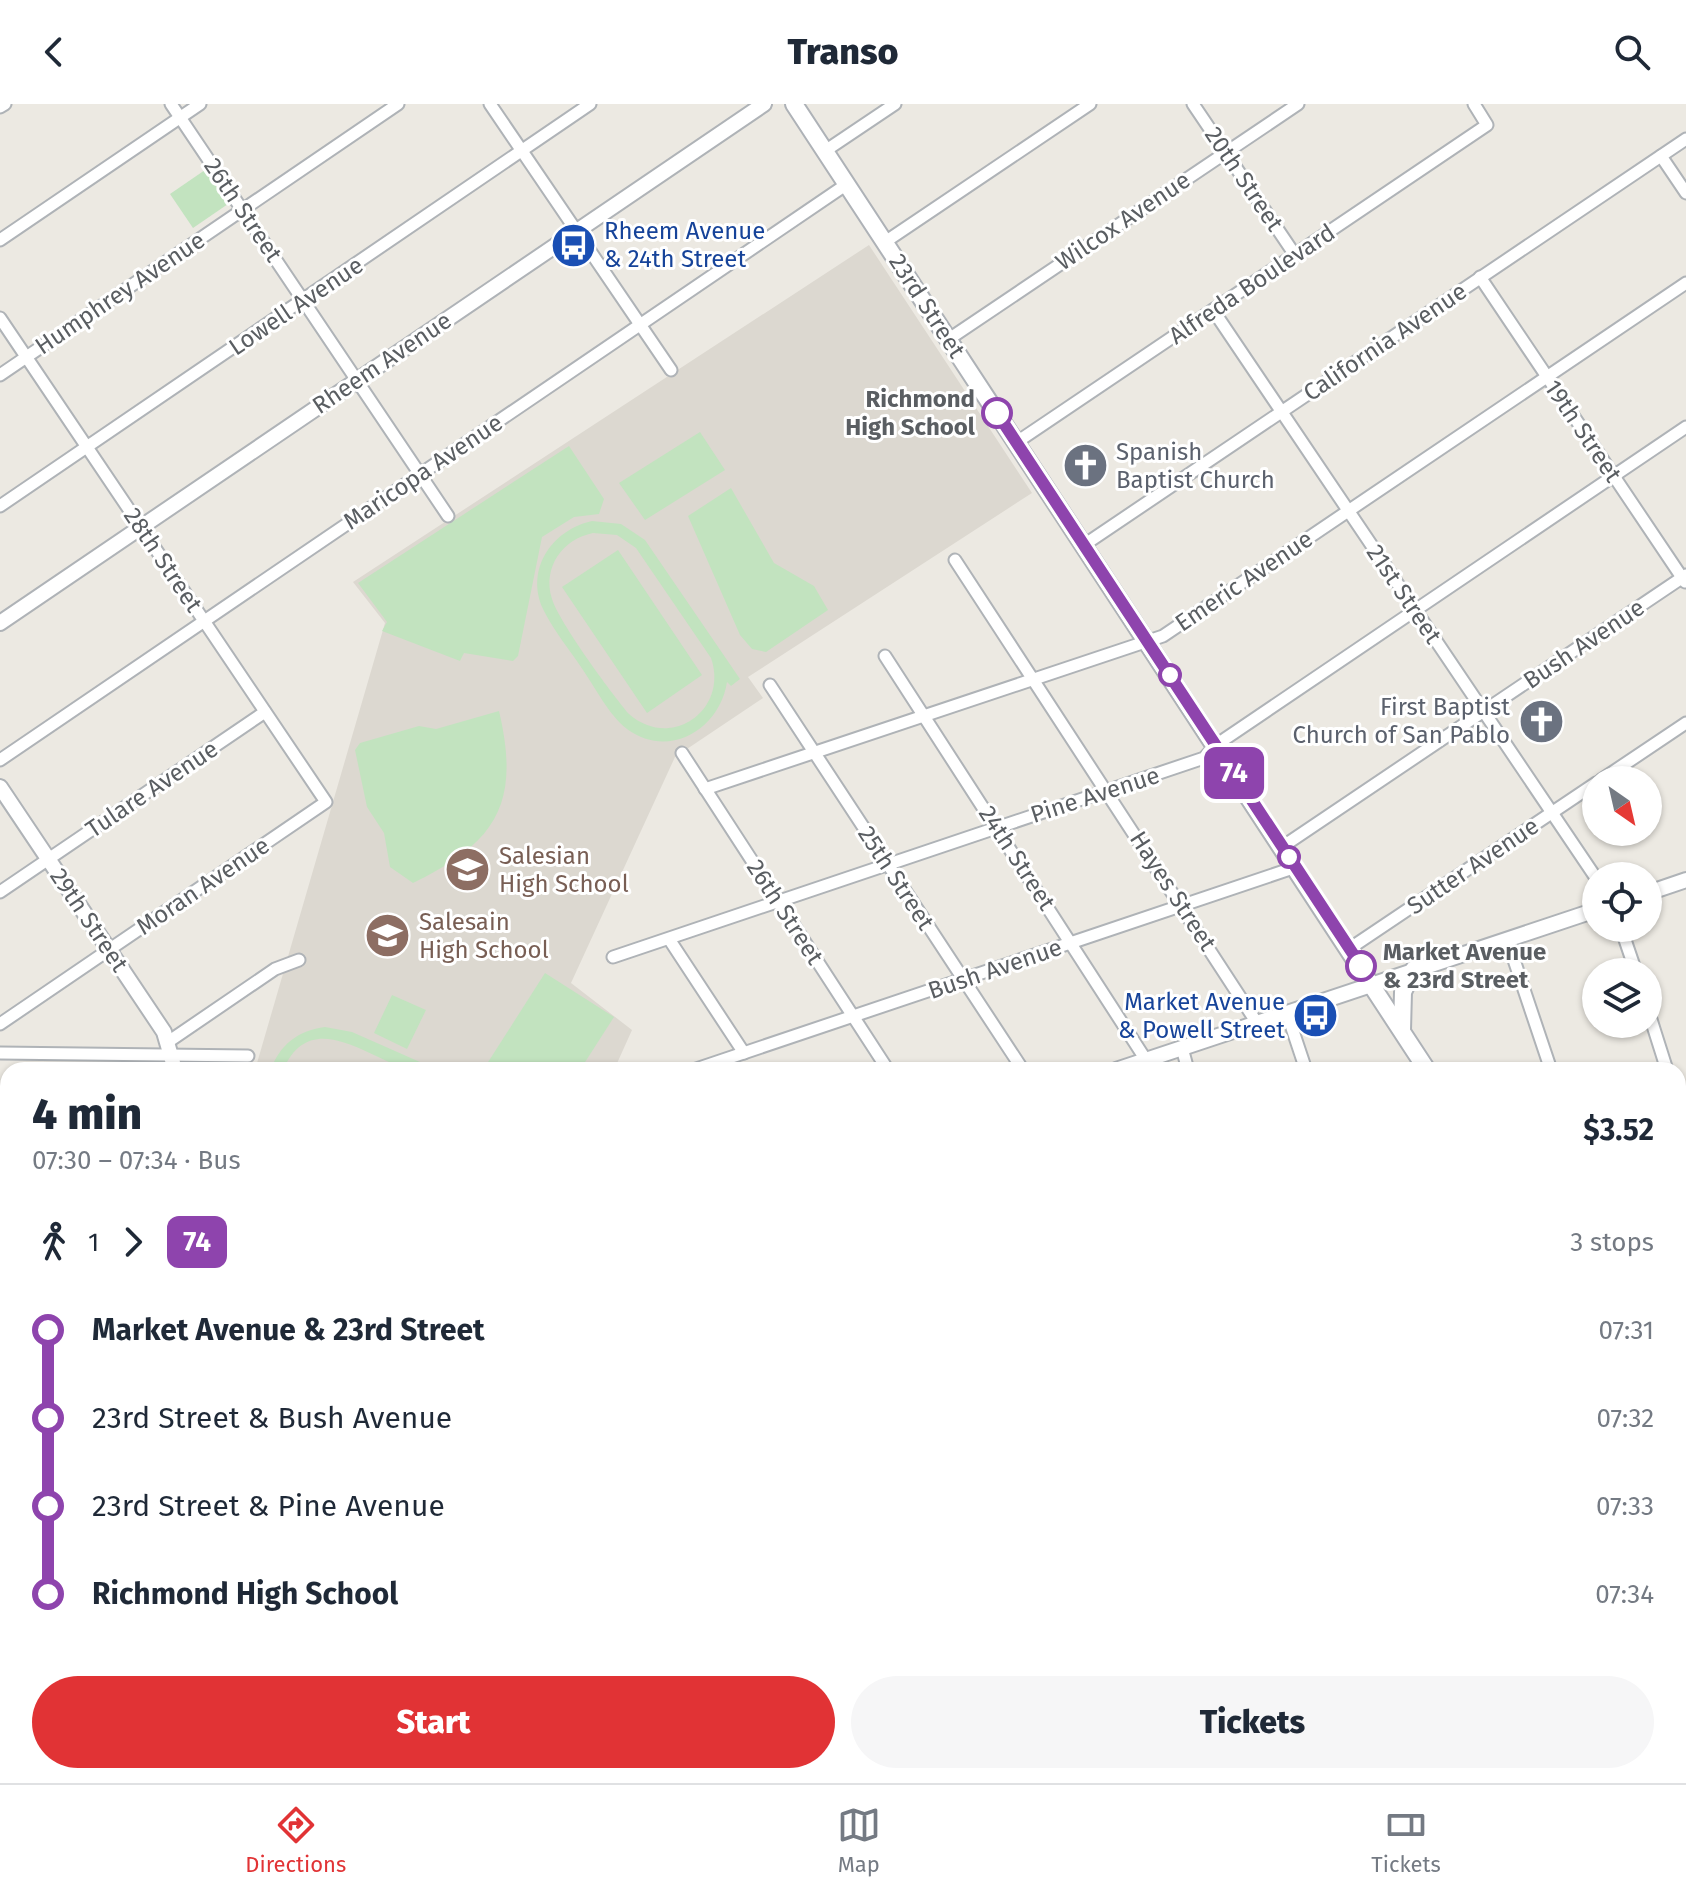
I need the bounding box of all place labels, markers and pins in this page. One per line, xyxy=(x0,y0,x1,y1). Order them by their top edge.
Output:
place label: Rheem Avenue & 24th Street xyxy=(604,217,765,273)
bus stop icon: Rheem Avenue & 24th Street xyxy=(549,221,597,269)
place label: Richmond High School xyxy=(845,385,976,441)
marker: Richmond High School xyxy=(982,398,1012,428)
place label: Spanish Baptist Church xyxy=(1116,438,1275,494)
church icon: Spanish Baptist Church xyxy=(1061,442,1109,490)
unlabelled marker xyxy=(1159,664,1181,686)
place label: First Baptist Church of San Pablo xyxy=(1292,693,1510,749)
church icon: First Baptist Church of San Pablo xyxy=(1517,697,1565,745)
place label: Salesian High School xyxy=(499,842,629,898)
school or university icon: Salesian High School xyxy=(444,846,492,894)
unlabelled marker xyxy=(1278,846,1300,868)
place label: Salesain High School xyxy=(419,908,549,964)
school or university icon: Salesain High School xyxy=(364,912,412,960)
place label: Market Avenue & 23rd Street xyxy=(1383,938,1546,994)
marker: Market Avenue & 23rd Street xyxy=(1346,951,1376,981)
place label: Market Avenue & Powell Street xyxy=(1118,988,1285,1044)
bus stop icon: Market Avenue & Powell Street xyxy=(1292,992,1340,1040)

